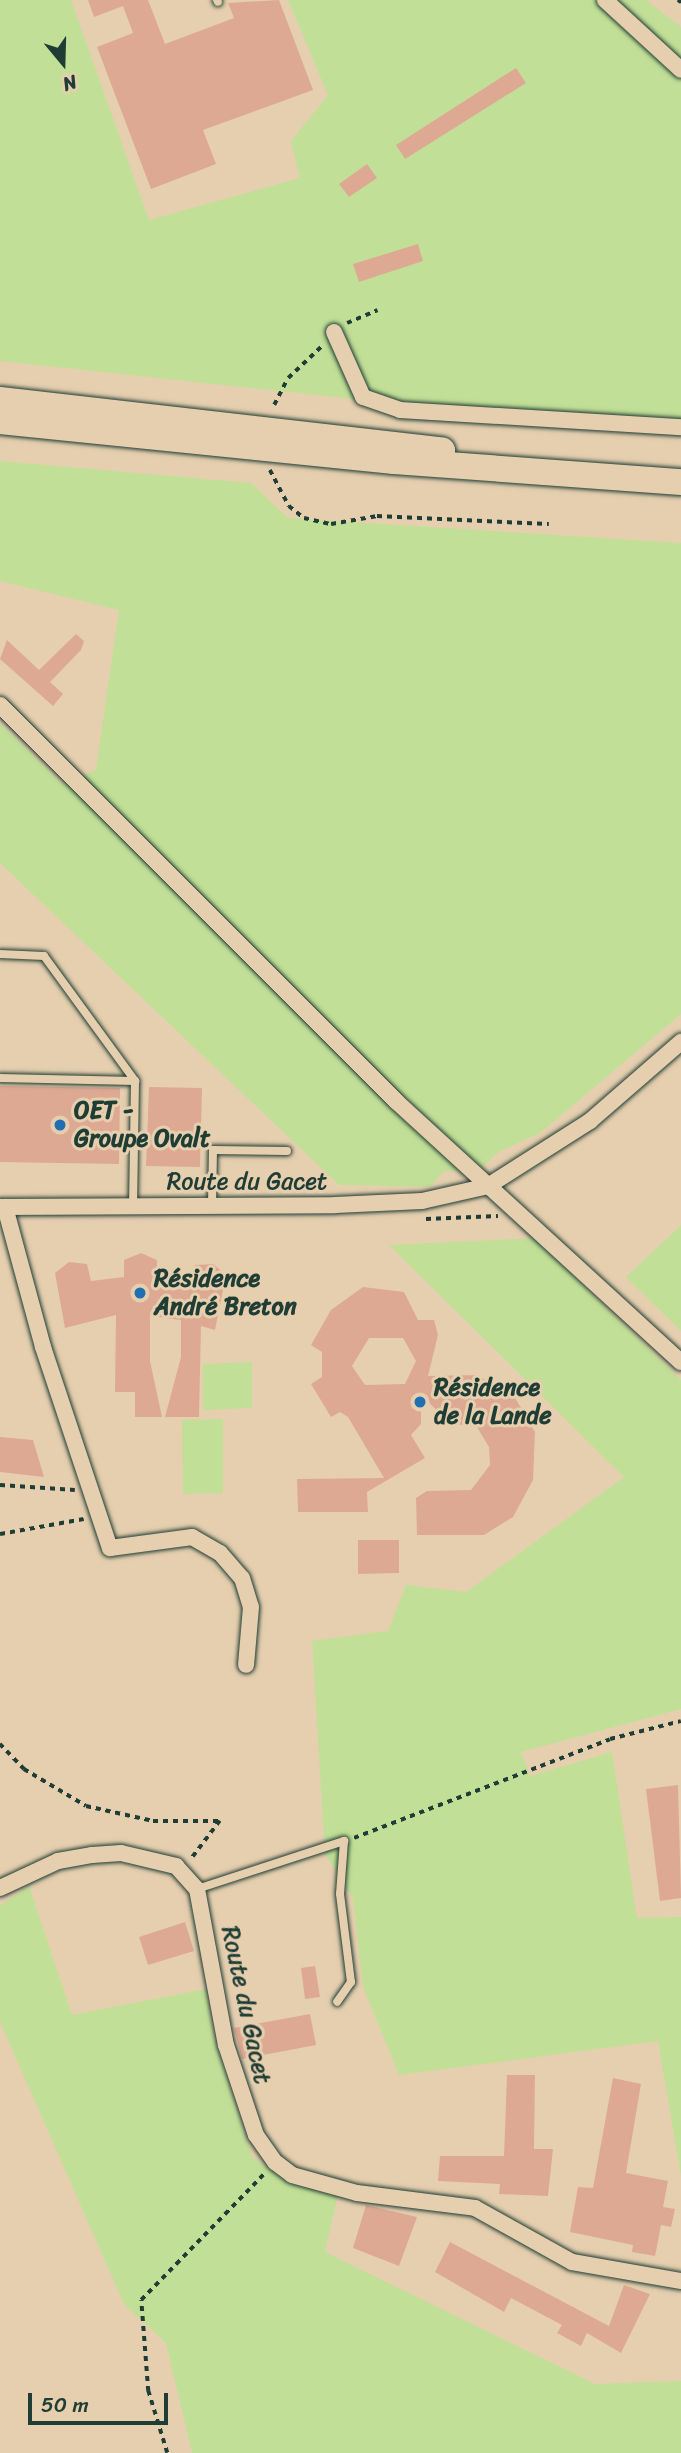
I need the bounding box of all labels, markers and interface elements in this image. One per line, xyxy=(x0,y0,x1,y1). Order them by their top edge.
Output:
north arrow xyxy=(28,28,98,98)
text: N xyxy=(58,66,82,101)
place label: OET - Groupe Ovalt xyxy=(74,1097,210,1153)
marker: OET - Groupe Ovalt xyxy=(52,1117,68,1133)
street label: Route du Gacet xyxy=(166,1168,328,1196)
place label: Résidence André Breton xyxy=(154,1265,297,1321)
marker: Résidence André Breton xyxy=(132,1285,148,1301)
place label: Résidence de la Lande xyxy=(434,1374,551,1430)
marker: Résidence de la Lande xyxy=(412,1394,428,1410)
street label: Route du Gacet xyxy=(215,1923,277,2087)
scale bar xyxy=(32,2380,172,2424)
text: 50 m xyxy=(41,2386,89,2424)

